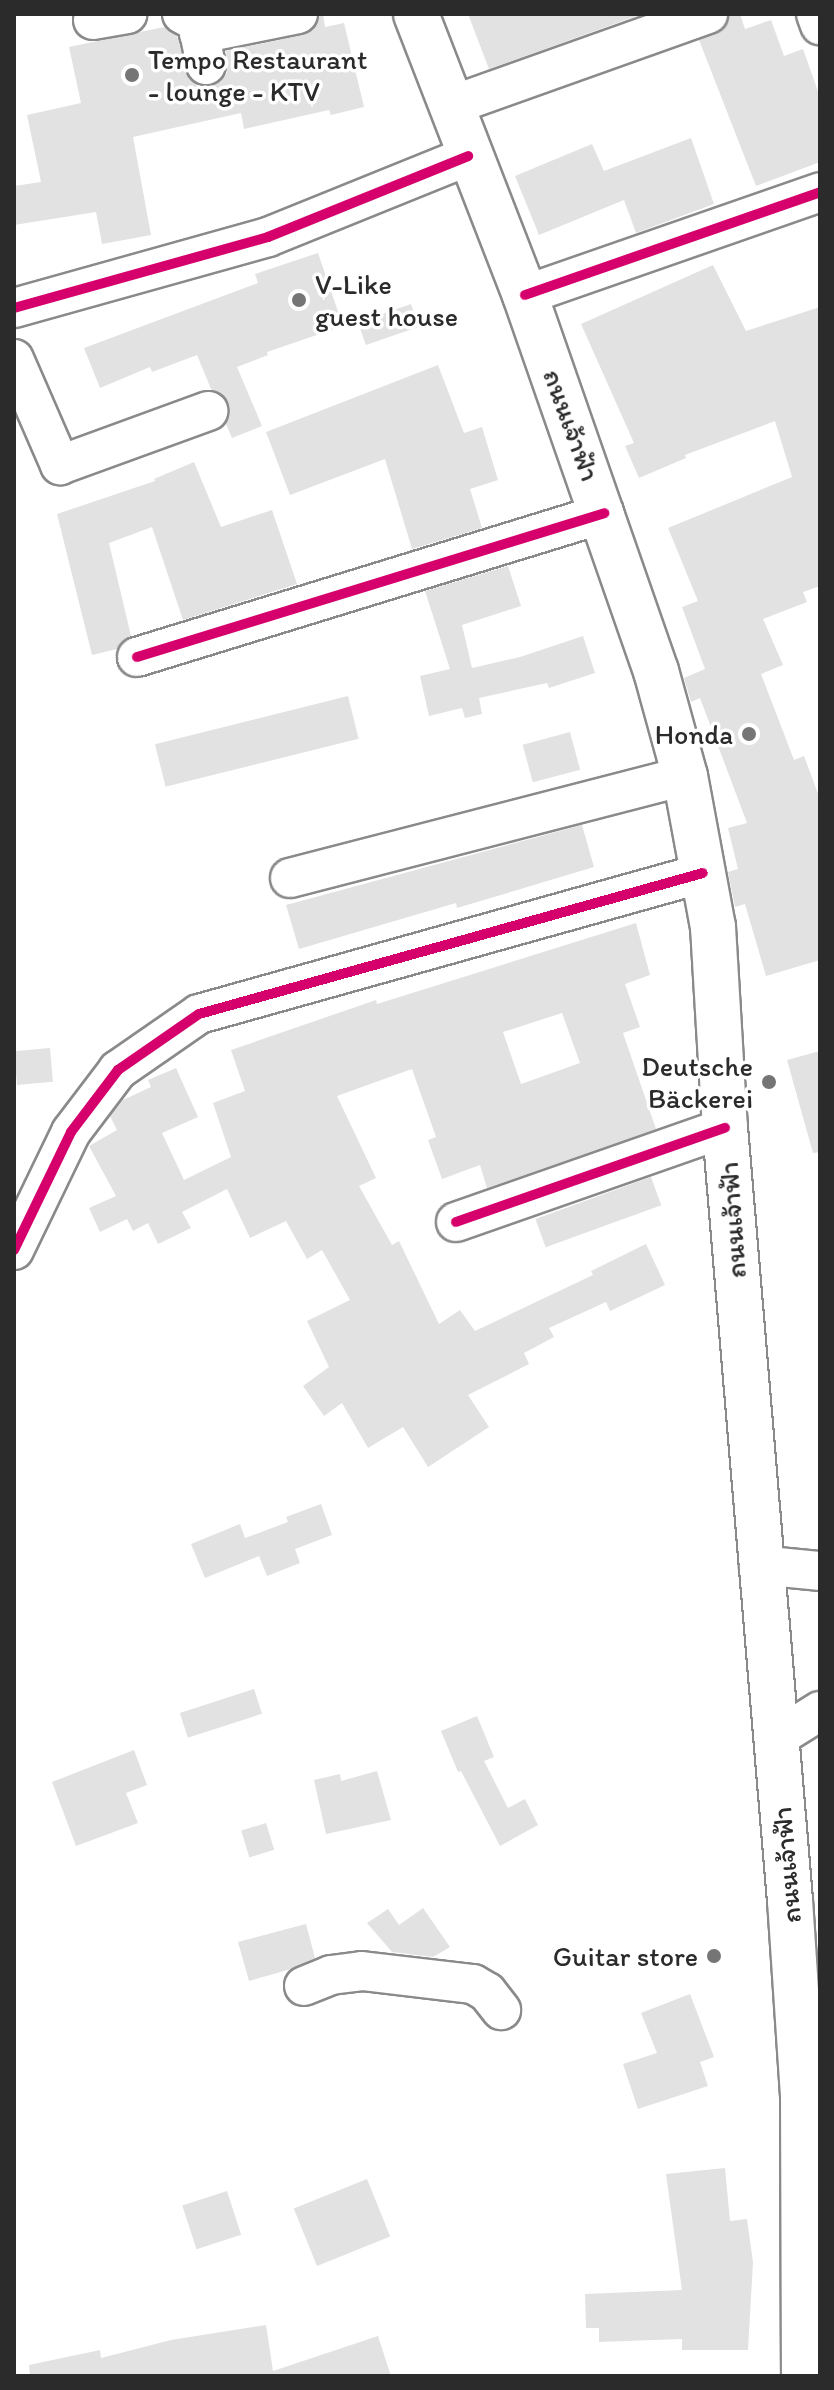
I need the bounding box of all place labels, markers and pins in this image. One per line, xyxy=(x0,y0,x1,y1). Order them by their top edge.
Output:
place label: Tempo Restaurant - lounge - KTV xyxy=(148,42,367,108)
marker: Tempo Restaurant - lounge - KTV xyxy=(123,66,141,84)
place label: V-Like guest house xyxy=(315,267,458,333)
marker: V-Like guest house xyxy=(290,291,308,309)
place label: Honda xyxy=(655,717,733,751)
marker: Honda xyxy=(740,725,758,743)
place label: Deutsche Bäckerei xyxy=(641,1049,753,1115)
marker: Deutsche Bäckerei xyxy=(760,1073,778,1091)
place label: Guitar store xyxy=(552,1939,698,1973)
marker: Guitar store xyxy=(705,1947,723,1965)

